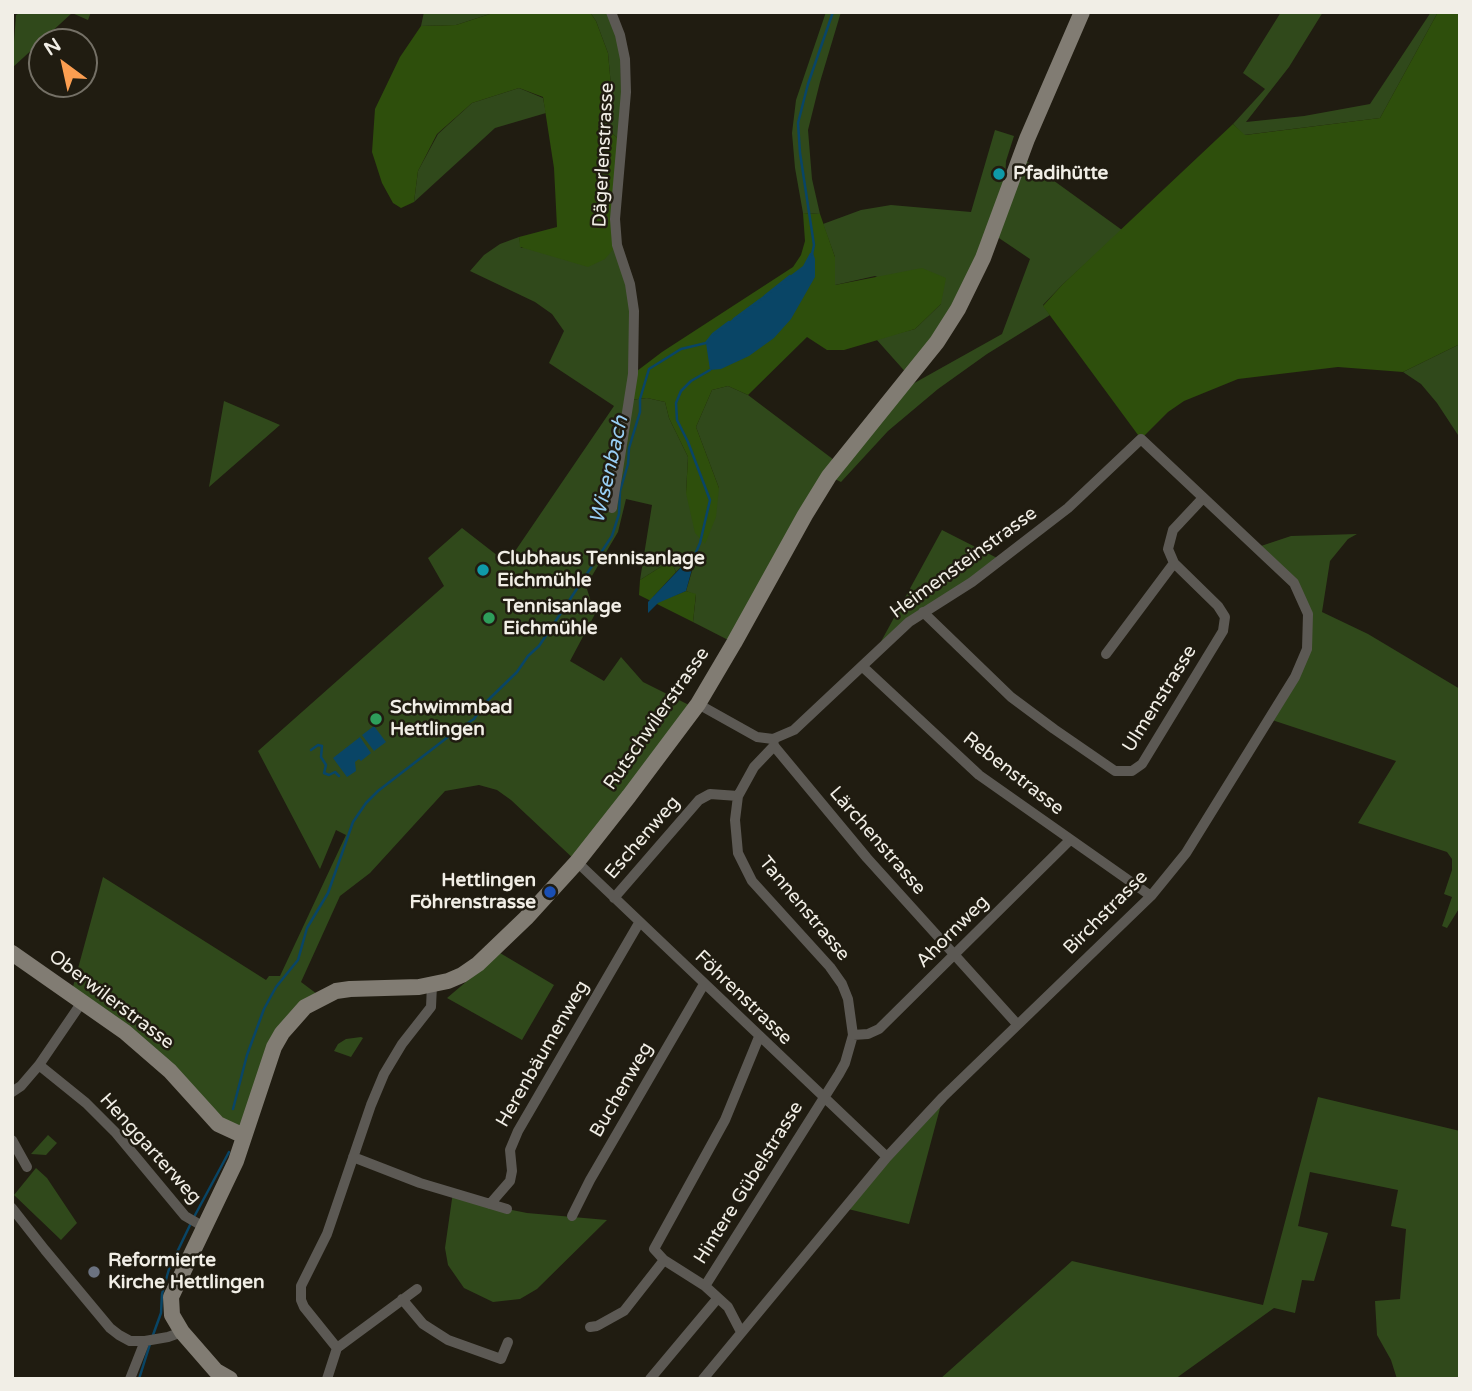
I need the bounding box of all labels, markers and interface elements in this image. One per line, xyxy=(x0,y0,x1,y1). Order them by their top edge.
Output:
north arrow xyxy=(28,28,98,98)
text: N xyxy=(40,34,65,60)
street label: Dägerlenstrasse xyxy=(589,82,619,228)
place label: Pfadihütte xyxy=(1013,163,1108,185)
marker: Pfadihütte xyxy=(991,166,1007,182)
water label: Wisenbach xyxy=(585,414,635,526)
street label: Heimensteinstrasse xyxy=(886,502,1042,624)
place label: Clubhaus Tennisanlage Eichmühle xyxy=(497,548,705,592)
marker: Clubhaus Tennisanlage Eichmühle xyxy=(475,562,491,578)
place label: Tennisanlage Eichmühle xyxy=(503,596,622,640)
marker: Tennisanlage Eichmühle xyxy=(481,610,497,626)
street label: Ulmenstrasse xyxy=(1118,641,1202,757)
street label: Rutschwilerstrasse xyxy=(599,643,715,795)
place label: Schwimmbad Hettlingen xyxy=(390,697,513,741)
marker: Schwimmbad Hettlingen xyxy=(368,711,384,727)
street label: Rebenstrasse xyxy=(958,728,1068,820)
street label: Lärchenstrasse xyxy=(824,782,930,900)
street label: Eschenweg xyxy=(601,792,685,884)
street label: Tannenstrasse xyxy=(754,852,854,966)
street label: Birchstrasse xyxy=(1059,866,1153,960)
place label: Hettlingen Föhrenstrasse xyxy=(410,870,536,914)
marker: Hettlingen Föhrenstrasse xyxy=(542,884,558,900)
street label: Ahornweg xyxy=(912,891,994,973)
street label: Oberwilerstrasse xyxy=(44,945,178,1055)
street label: Föhrenstrasse xyxy=(690,946,796,1050)
street label: Herenbäumenweg xyxy=(492,977,594,1131)
street label: Buchenweg xyxy=(586,1038,658,1142)
street label: Henggarterweg xyxy=(94,1089,206,1209)
street label: Hintere Gübelstrasse xyxy=(690,1097,808,1269)
place label: Reformierte Kirche Hettlingen xyxy=(108,1250,265,1294)
marker: Reformierte Kirche Hettlingen xyxy=(86,1264,102,1280)

